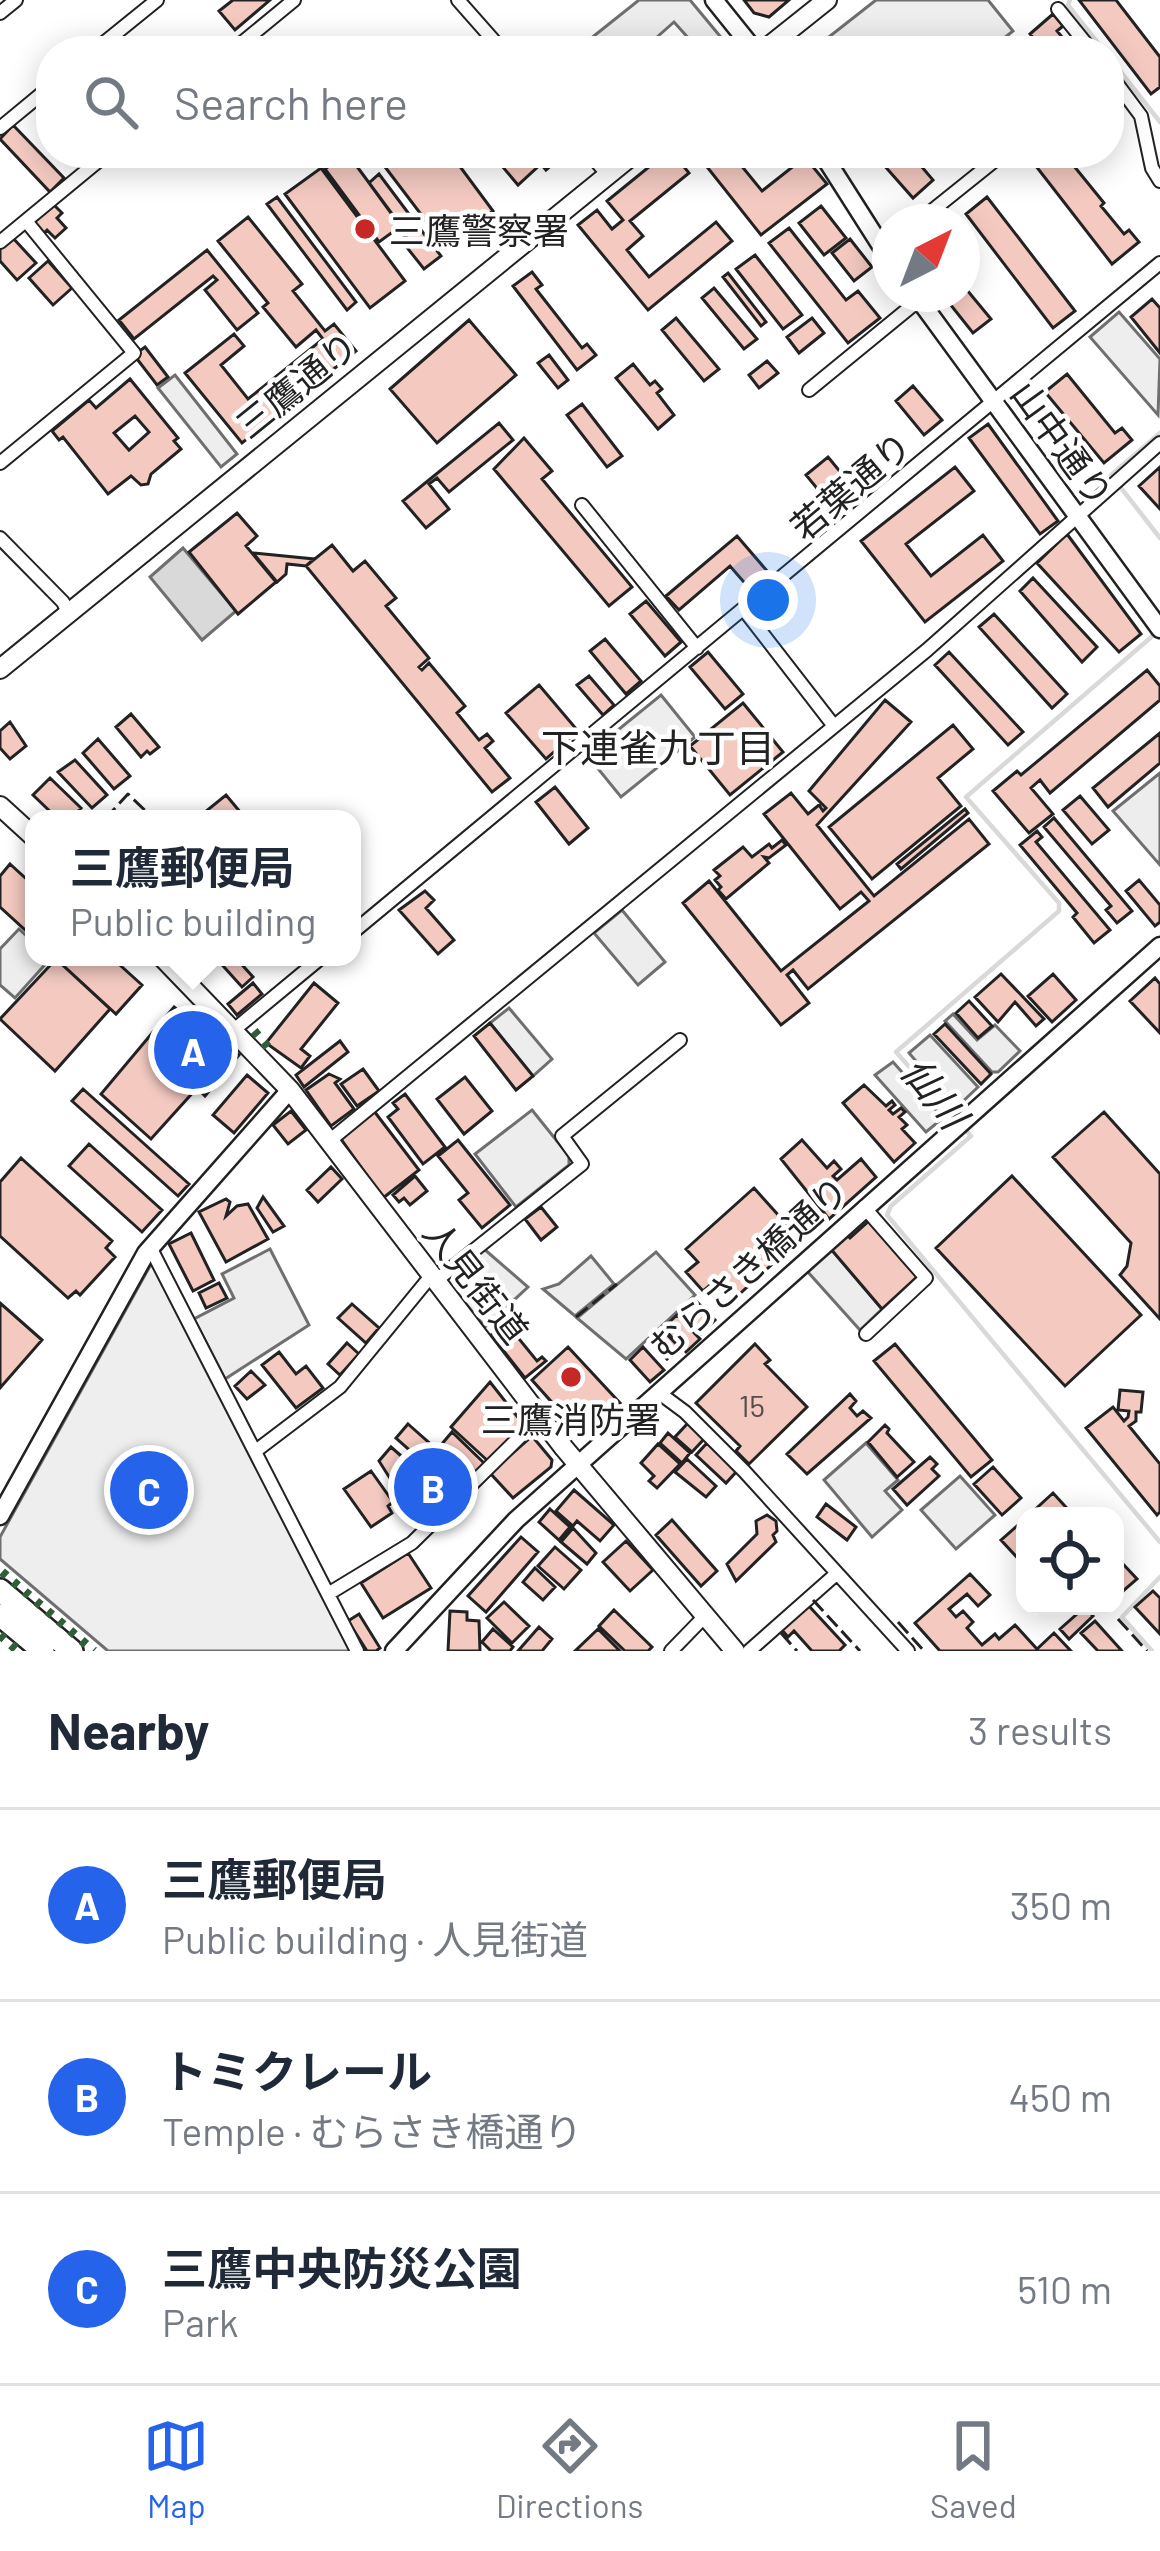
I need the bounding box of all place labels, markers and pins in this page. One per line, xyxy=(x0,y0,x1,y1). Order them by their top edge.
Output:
place label: 三鷹警察署 xyxy=(389,208,569,251)
marker: 三鷹警察署 xyxy=(352,216,378,242)
pin: A xyxy=(154,1005,232,1095)
marker: 三鷹消防署 xyxy=(558,1364,584,1390)
place label: 三鷹消防署 xyxy=(481,1397,661,1440)
pin: B xyxy=(394,1442,472,1532)
pin: C xyxy=(110,1445,188,1535)

